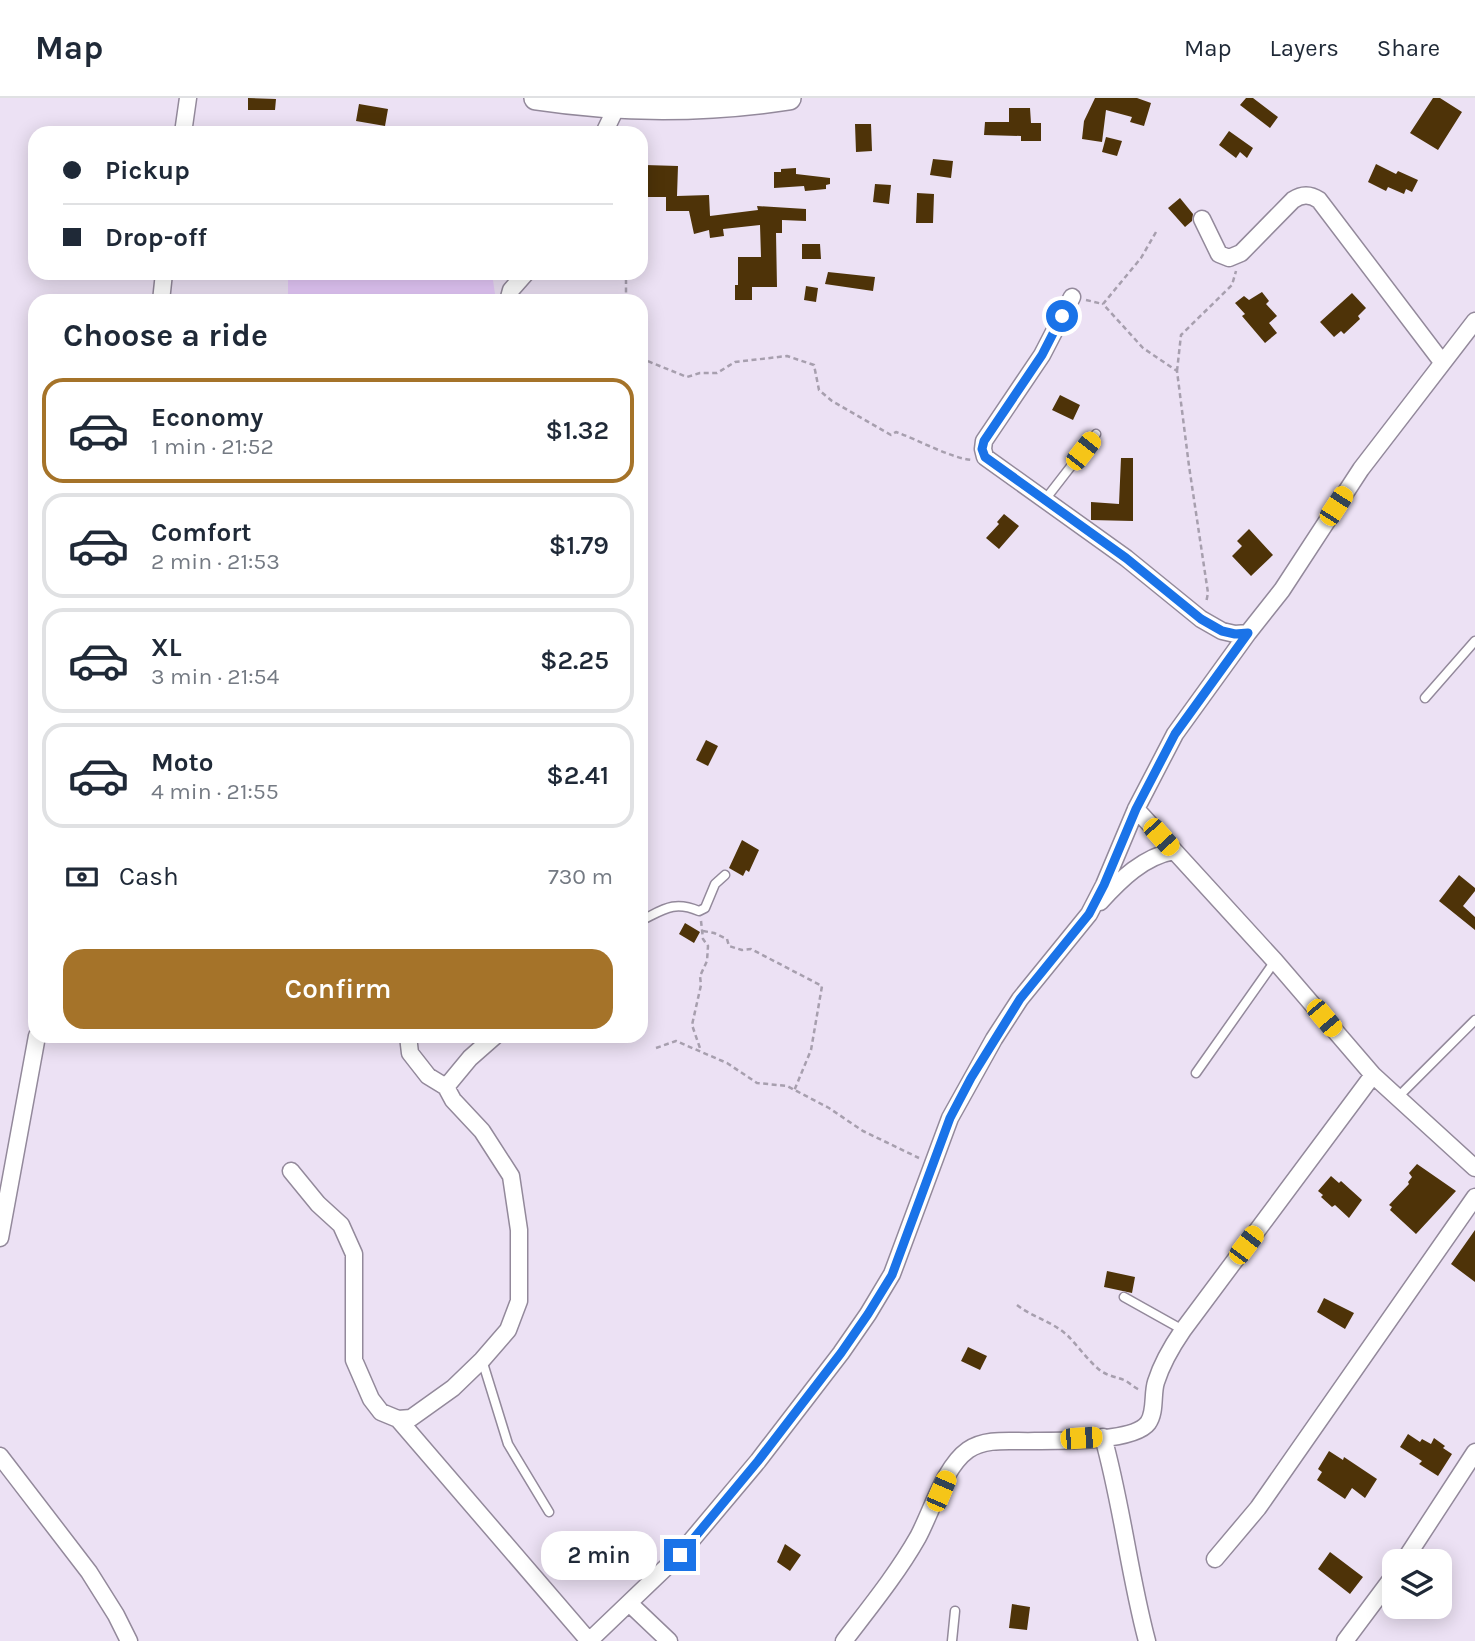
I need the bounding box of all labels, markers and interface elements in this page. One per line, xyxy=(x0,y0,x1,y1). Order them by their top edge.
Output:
text: Map xyxy=(35,29,103,67)
text: Map xyxy=(1184,34,1232,62)
text: Layers xyxy=(1270,34,1339,62)
text: Share xyxy=(1377,34,1440,62)
text: Pickup xyxy=(105,155,190,186)
text: Drop-off xyxy=(105,222,207,253)
route start xyxy=(1046,300,1078,332)
text: Choose a ride xyxy=(63,317,268,354)
icon: car xyxy=(67,399,130,462)
text: Economy xyxy=(151,402,263,433)
text: $1.32 xyxy=(546,415,609,446)
car xyxy=(1062,428,1105,474)
text: 1 min · 21:52 xyxy=(151,433,274,460)
car xyxy=(1316,483,1357,529)
icon: car xyxy=(67,514,130,577)
text: Comfort xyxy=(151,517,252,548)
text: $1.79 xyxy=(549,530,609,561)
text: 2 min · 21:53 xyxy=(151,548,280,575)
icon: car xyxy=(67,629,130,692)
text: XL xyxy=(151,632,182,663)
text: $2.25 xyxy=(540,645,609,676)
text: 3 min · 21:54 xyxy=(151,663,279,690)
icon: car xyxy=(67,744,130,807)
text: Moto xyxy=(151,747,213,778)
text: $2.41 xyxy=(546,760,609,791)
text: 4 min · 21:55 xyxy=(151,778,279,805)
car xyxy=(1140,814,1183,860)
icon: cash xyxy=(63,858,101,896)
text: Cash xyxy=(119,861,179,892)
text: 730 m xyxy=(548,863,613,890)
button: Confirm xyxy=(63,949,613,1029)
car xyxy=(1303,995,1346,1041)
car xyxy=(1225,1222,1268,1268)
car xyxy=(1060,1426,1103,1450)
car xyxy=(924,1468,959,1514)
callout: 2 min xyxy=(540,1530,656,1580)
route end xyxy=(664,1539,696,1571)
text: 2 min xyxy=(568,1542,630,1569)
map controls xyxy=(1382,1549,1452,1619)
button: layers xyxy=(1382,1549,1452,1619)

